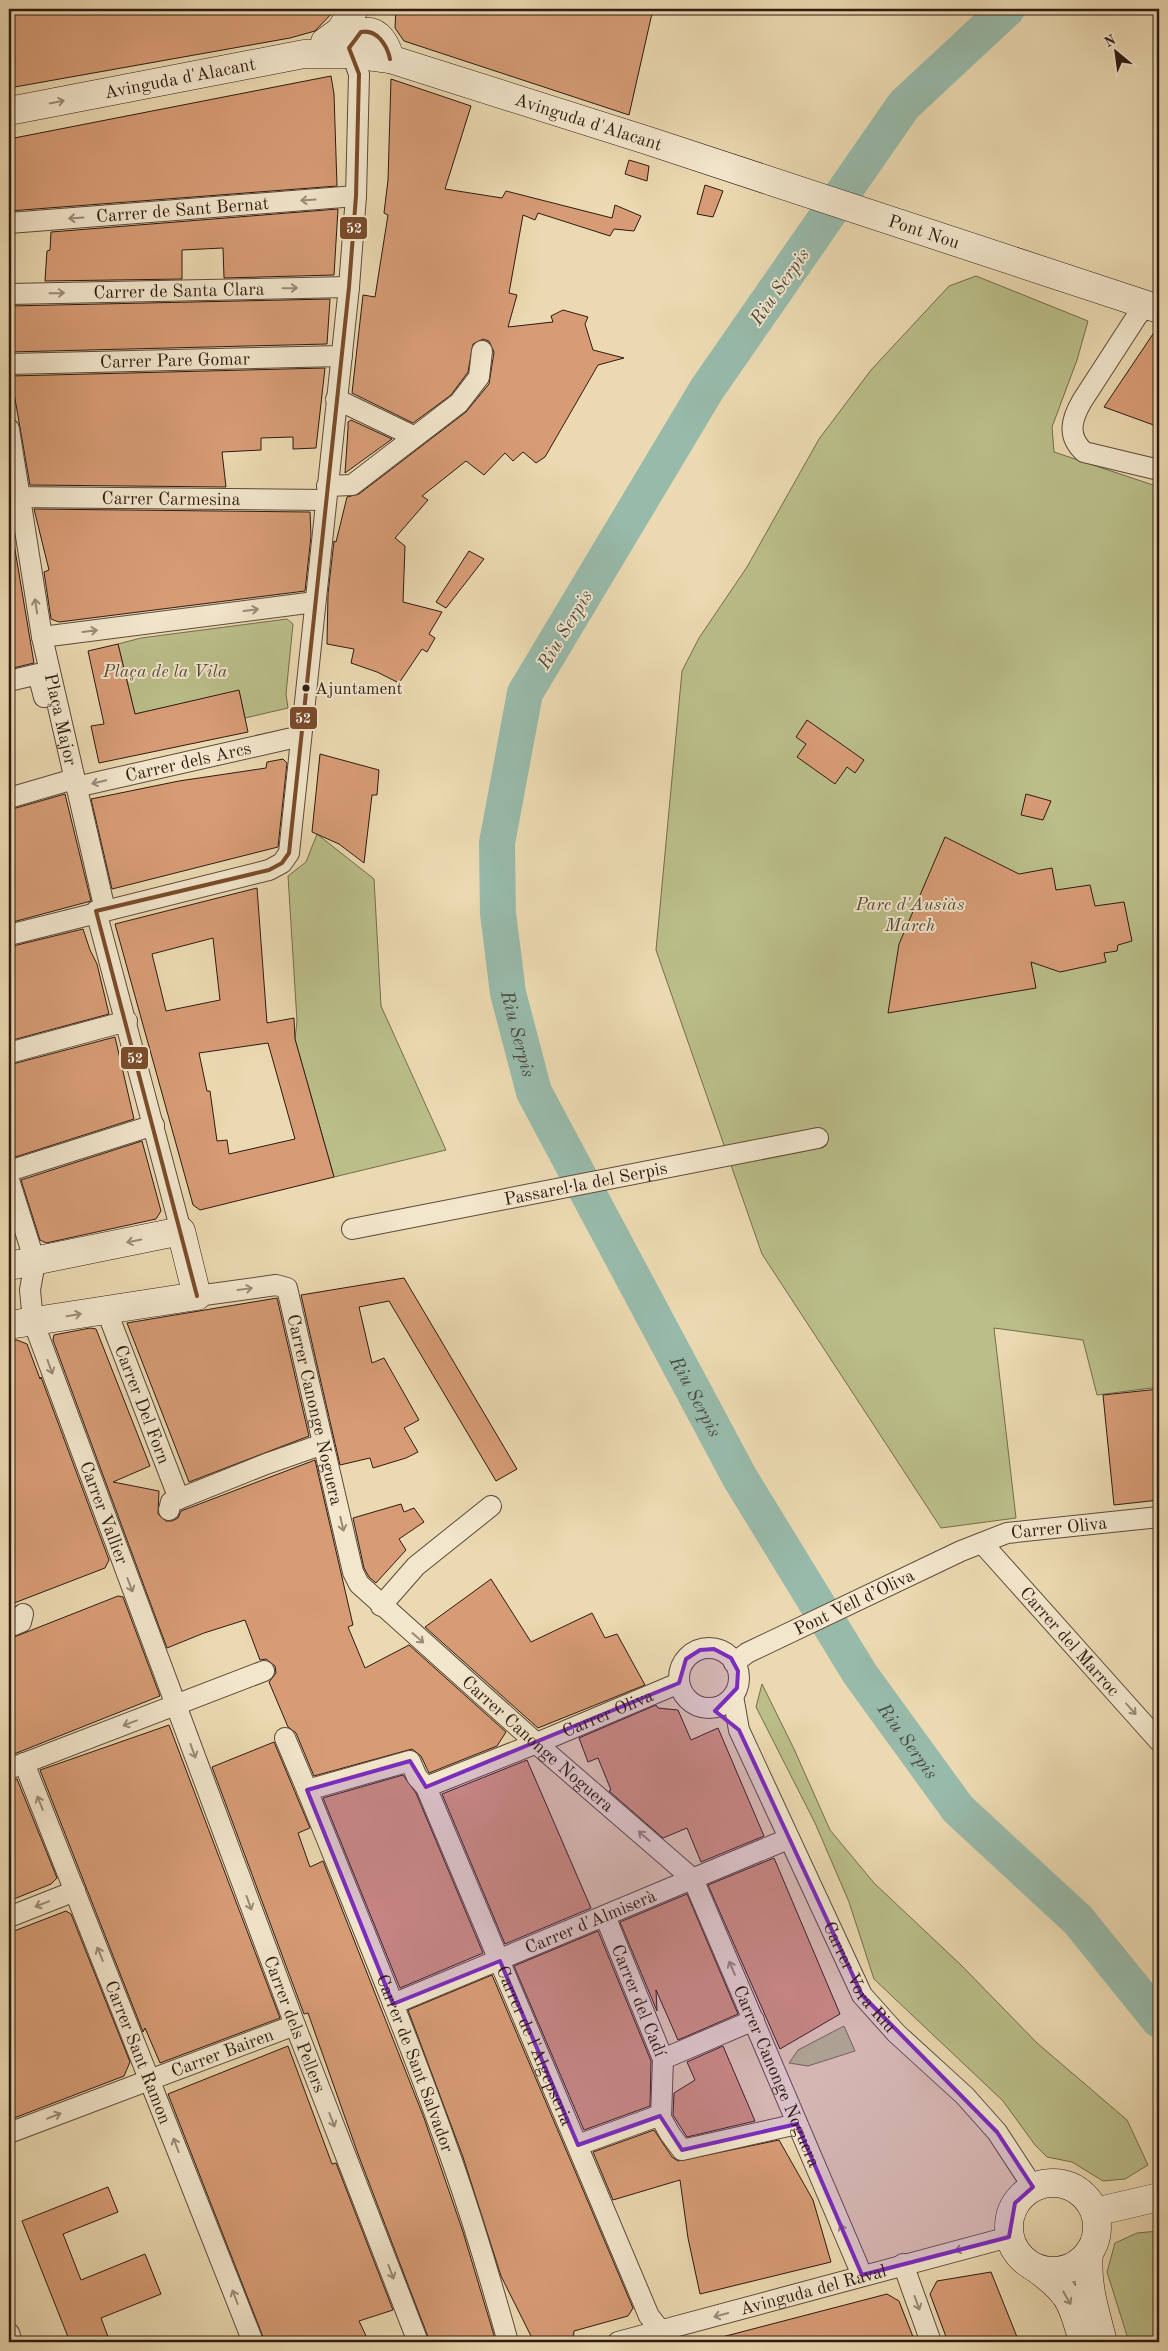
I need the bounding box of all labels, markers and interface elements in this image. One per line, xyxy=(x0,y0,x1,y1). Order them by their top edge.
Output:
north arrow xyxy=(1090,28,1140,78)
text: N xyxy=(1102,33,1119,50)
street label: Avinguda d'Alacant xyxy=(103,56,257,102)
street label: Avinguda d'Alacant xyxy=(512,91,664,155)
one-way arrow xyxy=(48,96,64,106)
street label: Carrer de Sant Bernat xyxy=(95,195,270,226)
one-way arrow xyxy=(300,195,316,205)
street label: Pont Nou xyxy=(886,212,962,253)
one-way arrow xyxy=(68,213,84,223)
line badge: 52 xyxy=(339,216,368,240)
text: 52 xyxy=(346,222,362,236)
water label: Riu Serpis xyxy=(747,246,814,330)
street label: Carrer de Santa Clara xyxy=(93,281,265,302)
one-way arrow xyxy=(282,283,298,293)
one-way arrow xyxy=(49,288,65,298)
street label: Carrer Pare Gomar xyxy=(100,350,251,372)
street label: Carrer Carmesina xyxy=(102,490,241,509)
water label: Riu Serpis xyxy=(535,587,597,674)
one-way arrow xyxy=(31,599,41,615)
one-way arrow xyxy=(243,605,259,615)
one-way arrow xyxy=(82,626,98,636)
park label: Plaça de la Vila xyxy=(102,663,228,681)
street label: Plaça Major xyxy=(41,672,79,768)
place label: Ajuntament xyxy=(315,681,403,698)
marker: Ajuntament xyxy=(301,683,311,693)
line badge: 52 xyxy=(289,706,318,730)
text: 52 xyxy=(295,712,311,726)
street label: Carrer dels Arcs xyxy=(124,740,253,786)
one-way arrow xyxy=(92,778,108,787)
park label: Parc d'Ausiàs March xyxy=(854,896,965,935)
water label: Riu Serpis xyxy=(496,988,537,1080)
line badge: 52 xyxy=(120,1046,149,1070)
text: 52 xyxy=(127,1052,143,1066)
street label: Passarel·la del Serpis xyxy=(503,1160,669,1209)
one-way arrow xyxy=(126,1237,142,1246)
one-way arrow xyxy=(237,1284,253,1294)
one-way arrow xyxy=(66,1309,82,1319)
street label: Carrer Canonge Noguera xyxy=(283,1312,345,1507)
street label: Carrer Del Forn xyxy=(111,1343,173,1467)
water label: Riu Serpis xyxy=(664,1353,723,1441)
one-way arrow xyxy=(46,1359,55,1374)
street label: Carrer Vallier xyxy=(76,1459,131,1567)
street label: Carrer Oliva xyxy=(1010,1515,1108,1543)
one-way arrow xyxy=(338,1516,347,1532)
street label: Pont Vell d’Oliva xyxy=(791,1566,918,1639)
one-way arrow xyxy=(126,1577,135,1592)
street label: Carrer del Marroc xyxy=(1016,1584,1123,1700)
one-way arrow xyxy=(411,1632,424,1644)
street label: Carrer Canonge Noguera xyxy=(458,1673,617,1816)
street label: Carrer Oliva xyxy=(560,1687,656,1741)
water label: Riu Serpis xyxy=(872,1700,940,1784)
one-way arrow xyxy=(1125,1703,1137,1716)
one-way arrow xyxy=(123,1719,138,1728)
one-way arrow xyxy=(189,1742,198,1758)
one-way arrow xyxy=(34,1796,44,1811)
one-way arrow xyxy=(637,1831,650,1842)
street label: Carrer d'Almiserà xyxy=(523,1887,659,1958)
one-way arrow xyxy=(245,1895,254,1910)
one-way arrow xyxy=(35,1900,50,1909)
street label: Carrer Vora Riu xyxy=(819,1919,899,2037)
street label: Carrer del Cadí xyxy=(608,1942,669,2059)
one-way arrow xyxy=(94,1947,104,1962)
street label: Carrer dels Pellers xyxy=(260,1954,328,2096)
one-way arrow xyxy=(726,1961,736,1976)
street label: Carrer de l'Algepseria xyxy=(492,1963,576,2129)
street label: Carrer de Sant Salvador xyxy=(372,1972,456,2156)
street label: Carrer Sant Ramon xyxy=(101,1978,174,2127)
street label: Carrer Canonge Noguera xyxy=(729,1983,823,2170)
street label: Carrer Bairen xyxy=(169,2026,277,2081)
one-way arrow xyxy=(46,2111,62,2120)
one-way arrow xyxy=(328,2112,337,2127)
one-way arrow xyxy=(171,2138,180,2154)
one-way arrow xyxy=(838,2224,848,2239)
one-way arrow xyxy=(955,2245,971,2254)
street label: Avinguda del Raval xyxy=(738,2262,889,2319)
one-way arrow xyxy=(387,2264,396,2279)
one-way arrow xyxy=(230,2290,239,2305)
one-way arrow xyxy=(1062,2290,1072,2304)
one-way arrow xyxy=(913,2295,922,2311)
one-way arrow xyxy=(713,2310,729,2320)

